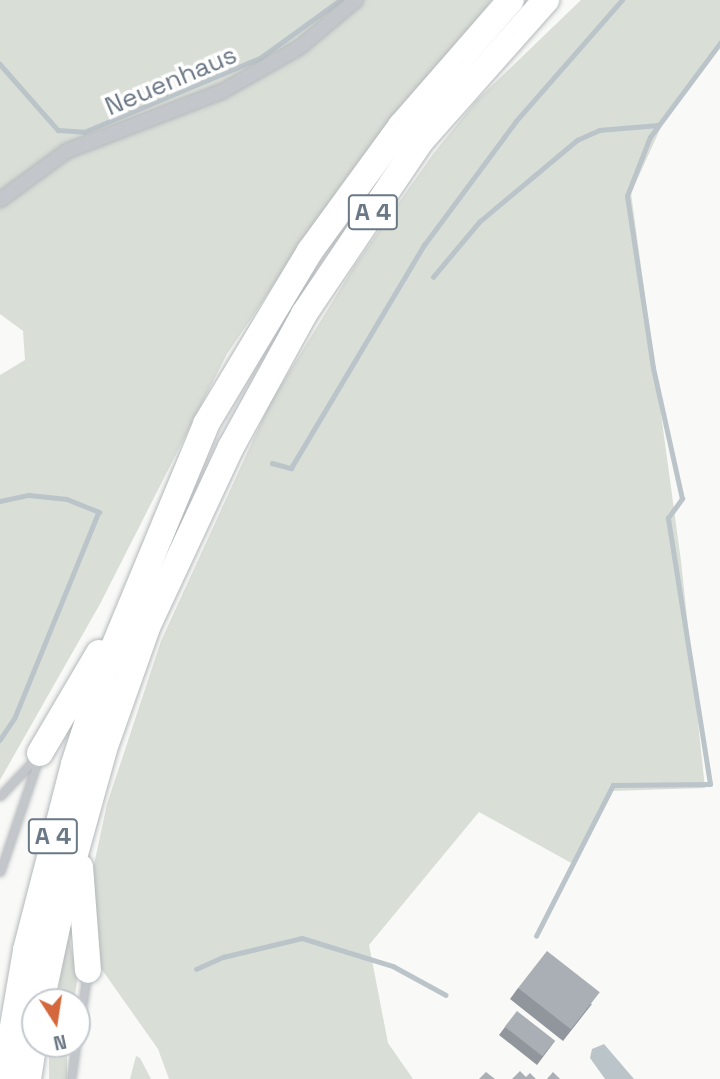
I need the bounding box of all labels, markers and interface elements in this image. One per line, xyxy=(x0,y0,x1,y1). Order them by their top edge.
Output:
street label: Neuenhaus xyxy=(100,39,242,123)
road number: A 4 xyxy=(347,192,399,232)
road number: A 4 xyxy=(27,816,79,856)
north arrow xyxy=(21,988,91,1058)
text: N xyxy=(51,1029,69,1056)

